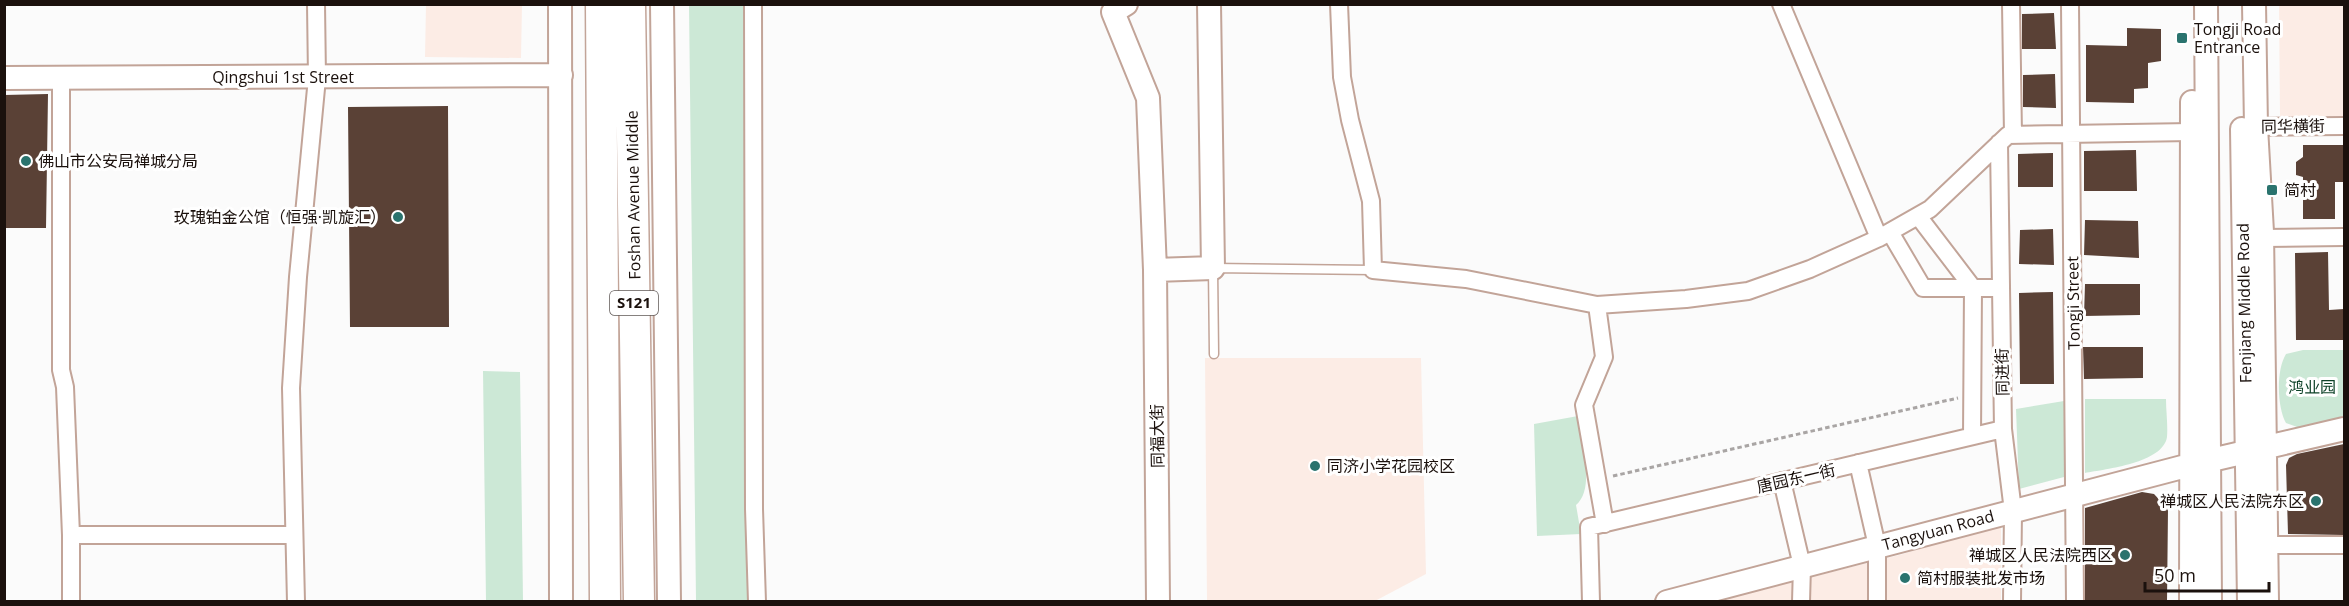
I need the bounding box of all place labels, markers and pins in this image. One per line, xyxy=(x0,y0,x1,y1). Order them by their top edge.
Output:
place label: Tongji Road Entrance xyxy=(2194,18,2281,58)
marker: Tongji Road Entrance xyxy=(2175,31,2189,45)
place label: 佛山市公安局禅城分局 xyxy=(38,150,198,172)
marker: 佛山市公安局禅城分局 xyxy=(19,154,33,168)
place label: 简村 xyxy=(2284,179,2316,201)
marker: 简村 xyxy=(2265,183,2279,197)
place label: 玫瑰铂金公馆（恒强·凯旋汇） xyxy=(174,206,386,228)
marker: 玫瑰铂金公馆（恒强·凯旋汇） xyxy=(391,210,405,224)
place label: 同济小学花园校区 xyxy=(1327,455,1455,477)
marker: 同济小学花园校区 xyxy=(1308,459,1322,473)
place label: 禅城区人民法院东区 xyxy=(2160,490,2304,512)
marker: 禅城区人民法院东区 xyxy=(2309,494,2323,508)
place label: 禅城区人民法院西区 xyxy=(1969,544,2113,566)
marker: 禅城区人民法院西区 xyxy=(2118,548,2132,562)
place label: 简村服装批发市场 xyxy=(1917,567,2045,589)
marker: 简村服装批发市场 xyxy=(1898,571,1912,585)

